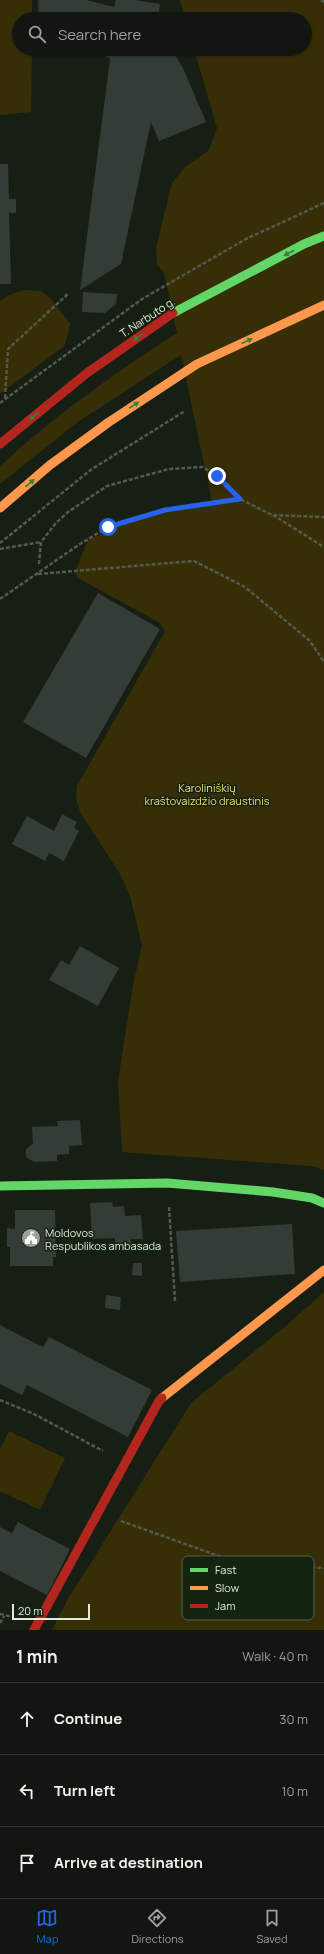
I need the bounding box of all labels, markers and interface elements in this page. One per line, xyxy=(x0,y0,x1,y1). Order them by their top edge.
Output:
search box xyxy=(12,12,312,56)
icon: search xyxy=(26,23,48,45)
text: Search here xyxy=(58,24,141,45)
one-way arrow xyxy=(283,249,294,256)
street label: T. Narbuto g. xyxy=(116,293,178,341)
one-way arrow xyxy=(133,333,143,341)
one-way arrow xyxy=(241,338,252,344)
one-way arrow xyxy=(128,402,140,409)
one-way arrow xyxy=(29,411,40,420)
route end xyxy=(208,467,226,485)
one-way arrow xyxy=(24,478,35,487)
route start xyxy=(99,518,117,536)
park label: Karoliniškių kraštovaizdžio draustinis xyxy=(144,780,270,808)
place label: Moldovos Respublikos ambasada xyxy=(45,1225,161,1253)
public building icon: Moldovos Respublikos ambasada xyxy=(20,1227,42,1249)
legend xyxy=(182,1556,314,1620)
text: Fast xyxy=(215,1562,237,1577)
text: Slow xyxy=(215,1580,240,1595)
text: Jam xyxy=(215,1598,236,1613)
scale bar xyxy=(12,1602,90,1621)
text: 20 m xyxy=(18,1603,43,1618)
text: 1 min xyxy=(16,1645,58,1668)
text: Walk · 40 m xyxy=(242,1647,308,1665)
icon: ahead xyxy=(16,1708,38,1730)
text: Continue xyxy=(54,1708,122,1729)
text: 30 m xyxy=(279,1710,308,1728)
icon: left xyxy=(16,1780,38,1802)
text: Turn left xyxy=(54,1780,116,1801)
text: 10 m xyxy=(281,1782,308,1800)
icon: arrive xyxy=(16,1852,38,1874)
text: Arrive at destination xyxy=(54,1852,203,1873)
tab: Map xyxy=(36,1907,58,1946)
tab: Directions xyxy=(131,1907,184,1946)
tab: Saved xyxy=(257,1907,288,1946)

